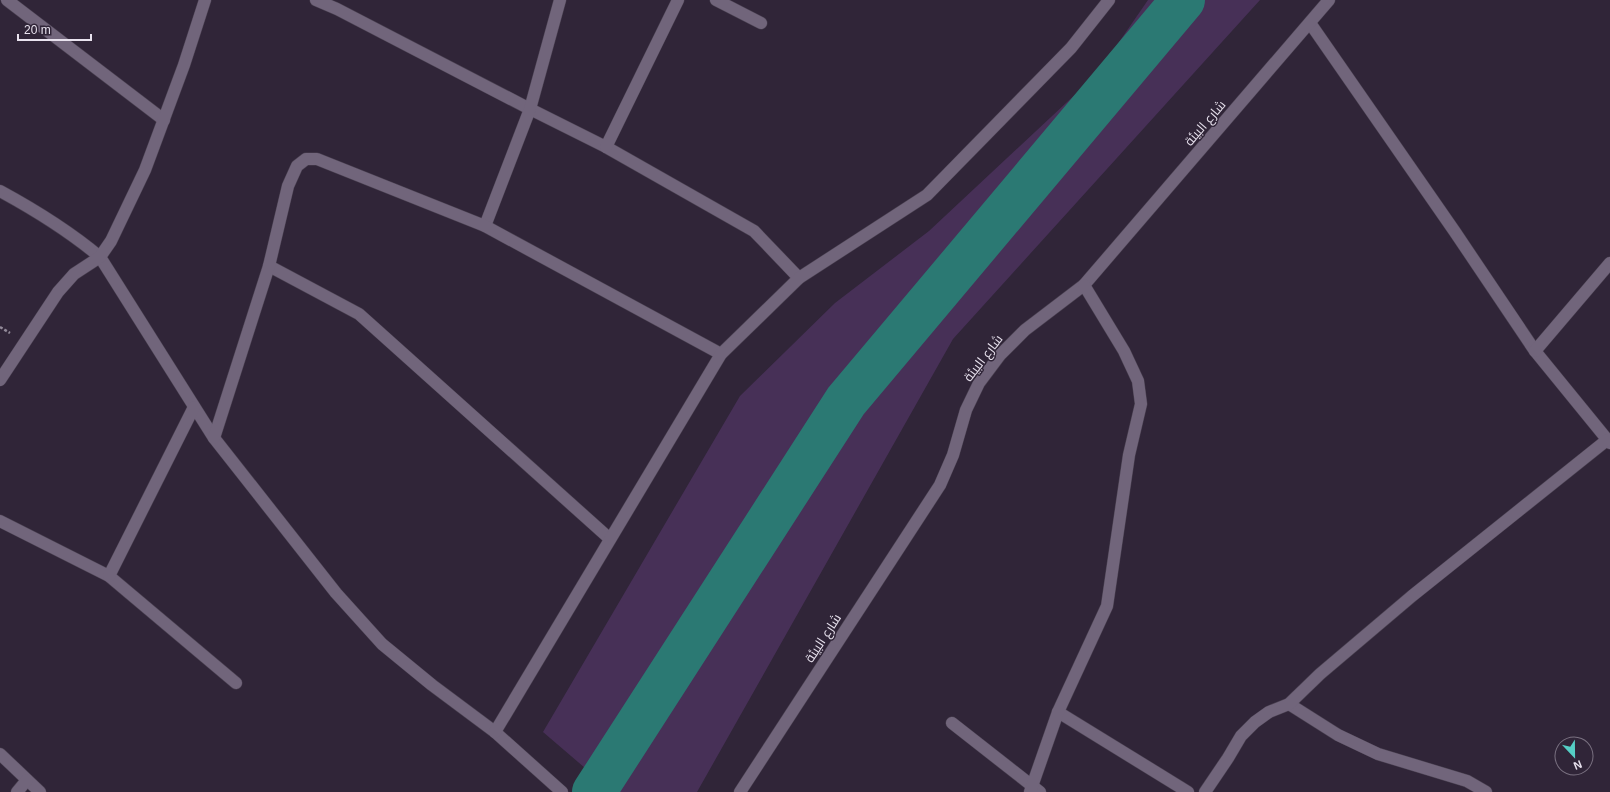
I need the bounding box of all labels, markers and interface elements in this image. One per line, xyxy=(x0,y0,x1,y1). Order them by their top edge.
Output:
scale bar xyxy=(18,16,91,42)
text: 20 m xyxy=(24,23,51,37)
street label: شارع البيئة xyxy=(1181,97,1229,149)
street label: شارع البيئة xyxy=(961,332,1006,385)
street label: شارع البيئة xyxy=(802,611,845,666)
north arrow xyxy=(1554,736,1594,776)
text: N xyxy=(1572,758,1584,772)

